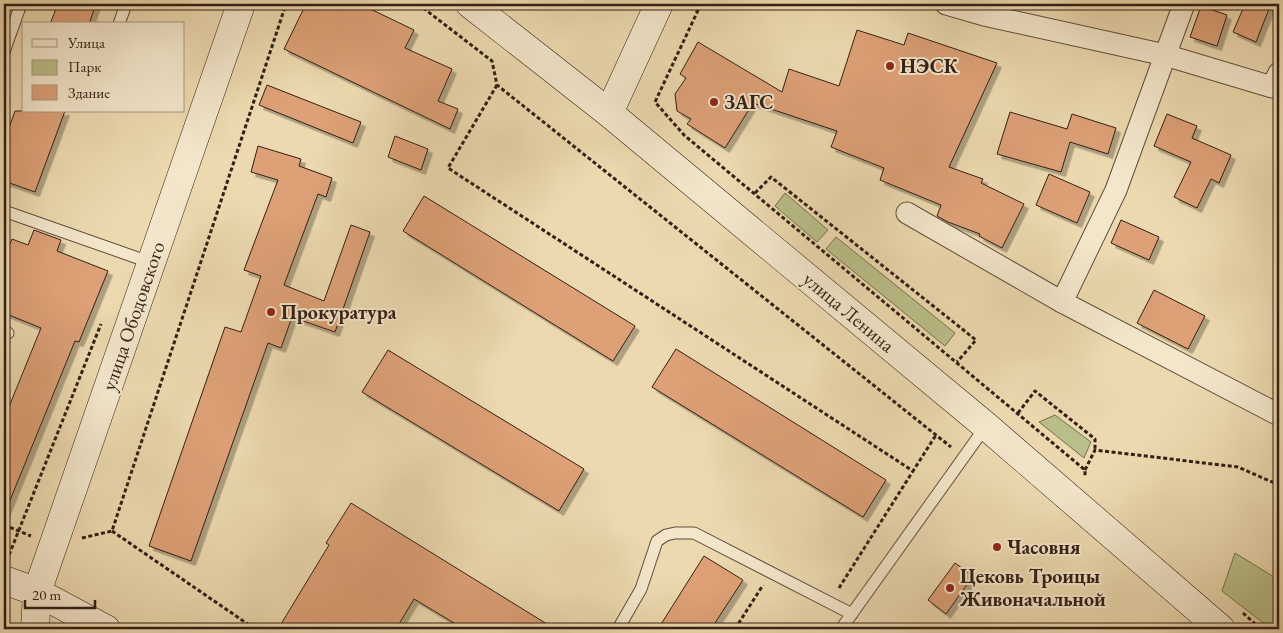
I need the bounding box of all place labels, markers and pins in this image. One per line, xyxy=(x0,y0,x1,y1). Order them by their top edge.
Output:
place label: НЭСК xyxy=(900,53,959,79)
marker: НЭСК xyxy=(884,60,896,72)
place label: ЗАГС xyxy=(724,89,773,115)
marker: ЗАГС xyxy=(708,96,720,108)
place label: Прокуратура xyxy=(281,299,397,325)
marker: Прокуратура xyxy=(265,306,277,318)
place label: Часовня xyxy=(1007,534,1081,560)
marker: Часовня xyxy=(991,541,1003,553)
place label: Цековь Троицы Живоначальной xyxy=(959,563,1106,612)
marker: Цековь Троицы Живоначальной xyxy=(944,582,956,594)

